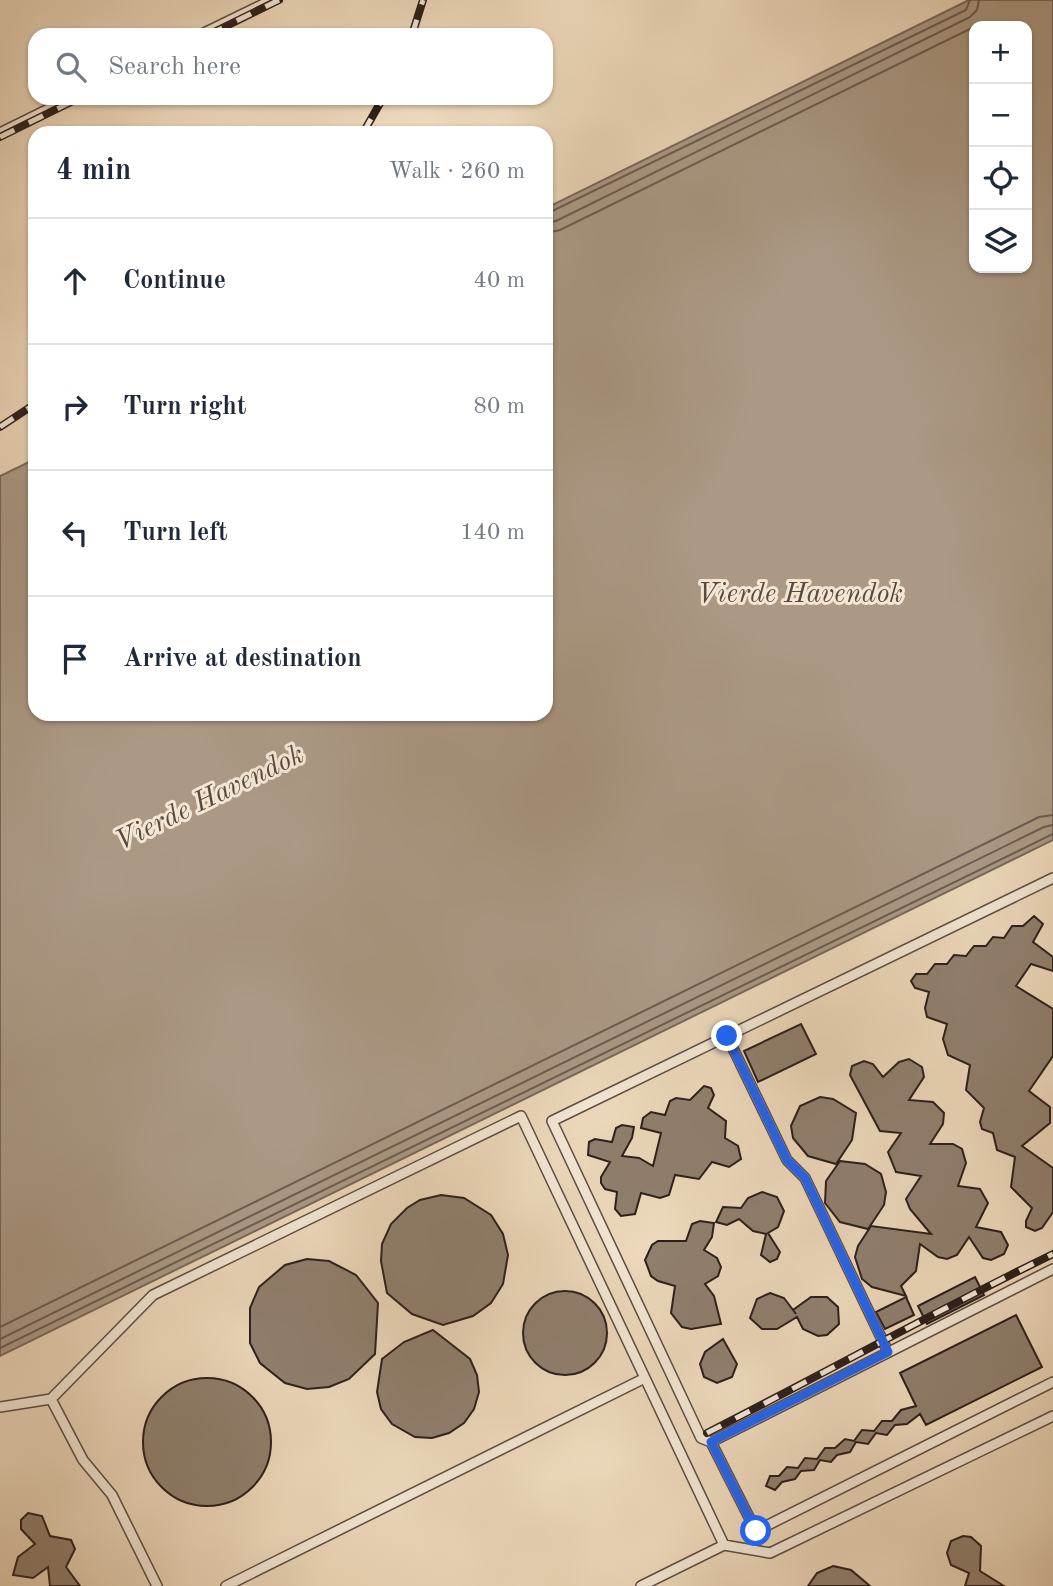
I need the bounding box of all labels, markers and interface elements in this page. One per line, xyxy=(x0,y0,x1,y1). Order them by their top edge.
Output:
map controls xyxy=(969,21,1032,273)
button: + xyxy=(969,21,1032,84)
search box xyxy=(28,28,553,105)
icon: search xyxy=(52,48,90,86)
text: Search here xyxy=(108,54,241,80)
button: − xyxy=(969,84,1032,147)
button: locate xyxy=(969,147,1032,210)
text: 4 min xyxy=(56,156,131,186)
text: Walk · 260 m xyxy=(389,160,525,183)
button: layers xyxy=(969,210,1032,273)
icon: ahead xyxy=(56,262,94,300)
text: Continue xyxy=(123,268,226,294)
text: 40 m xyxy=(474,269,525,292)
icon: right xyxy=(56,388,94,426)
text: Turn right xyxy=(123,394,246,420)
text: 80 m xyxy=(474,395,525,418)
icon: left xyxy=(56,514,94,552)
text: Turn left xyxy=(123,520,228,546)
text: 140 m xyxy=(460,521,525,544)
water label: Vierde Havendok xyxy=(697,581,903,609)
icon: arrive xyxy=(56,640,94,678)
text: Arrive at destination xyxy=(123,646,362,672)
water label: Vierde Havendok xyxy=(111,741,309,857)
route end xyxy=(711,1020,742,1051)
route start xyxy=(740,1515,771,1546)

